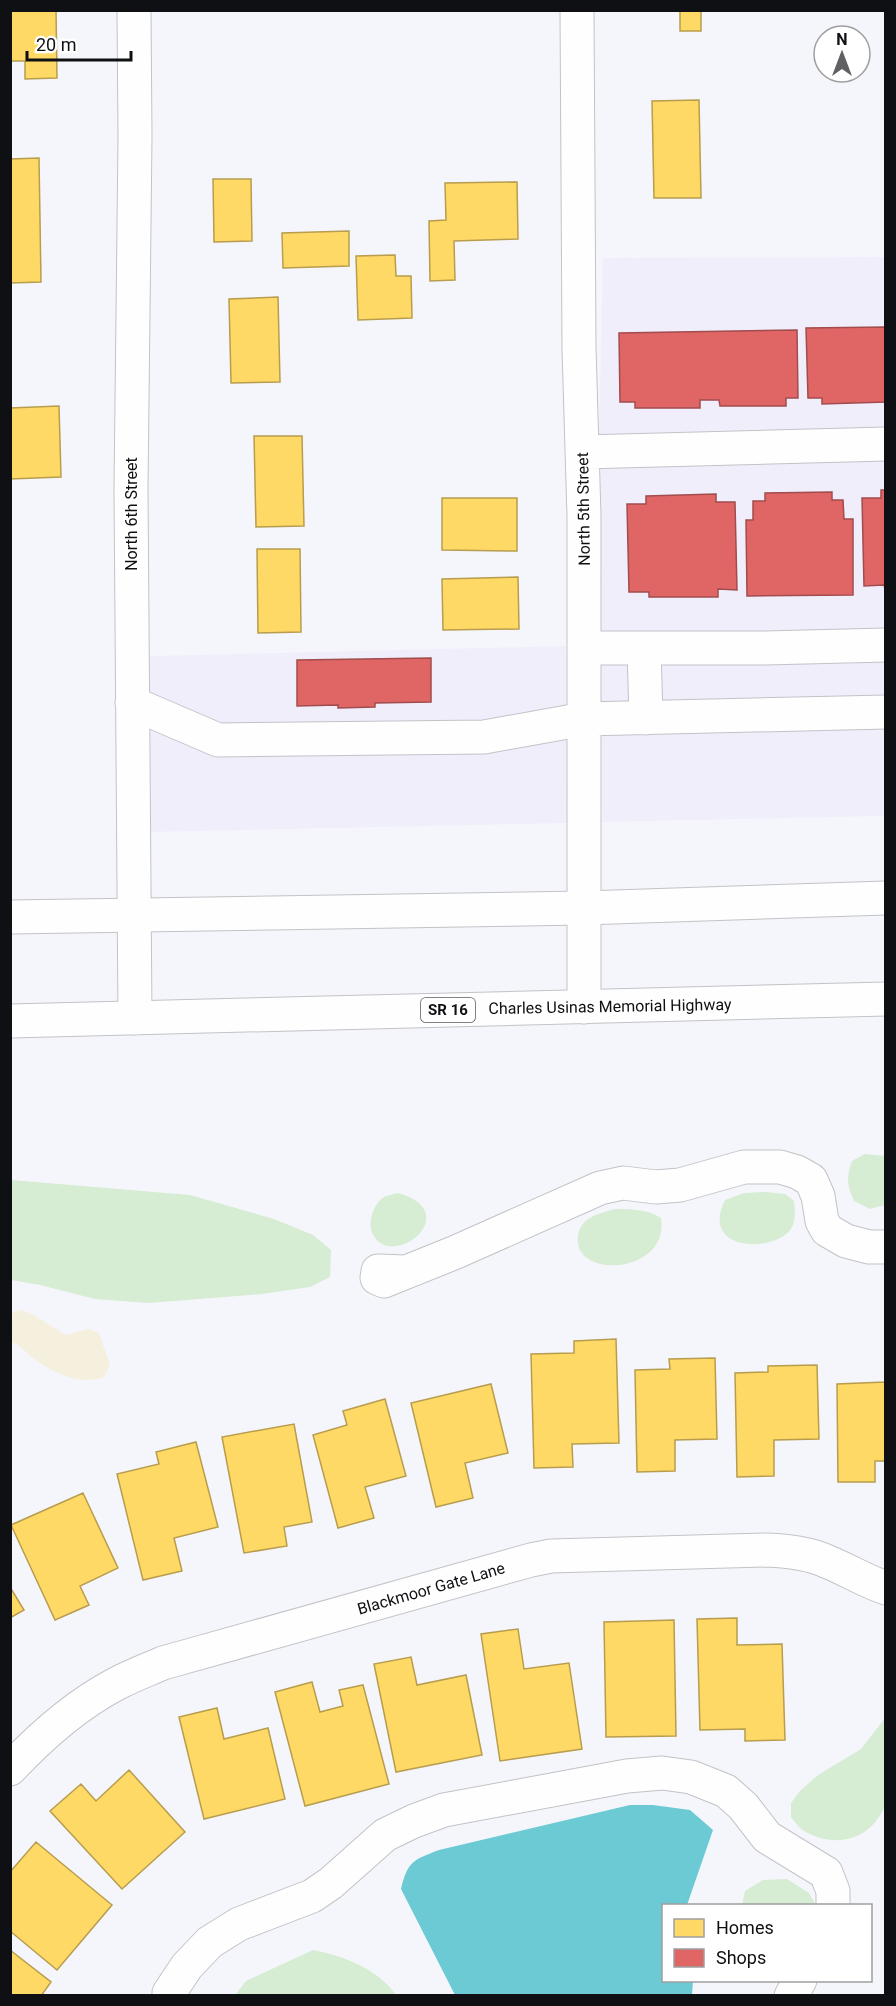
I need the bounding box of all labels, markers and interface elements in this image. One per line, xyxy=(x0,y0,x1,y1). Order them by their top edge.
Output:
scale bar xyxy=(27,24,130,62)
north arrow xyxy=(812,24,872,84)
text: N xyxy=(836,30,848,49)
text: 20 m xyxy=(36,34,76,55)
street label: North 5th Street xyxy=(573,452,594,566)
street label: North 6th Street xyxy=(122,457,141,571)
street label: Charles Usinas Memorial Highway xyxy=(488,995,732,1018)
road number: SR 16 xyxy=(421,998,475,1022)
street label: Blackmoor Gate Lane xyxy=(355,1558,507,1619)
legend xyxy=(662,1904,872,1982)
text: Homes xyxy=(716,1917,774,1938)
text: Shops xyxy=(716,1947,766,1968)

